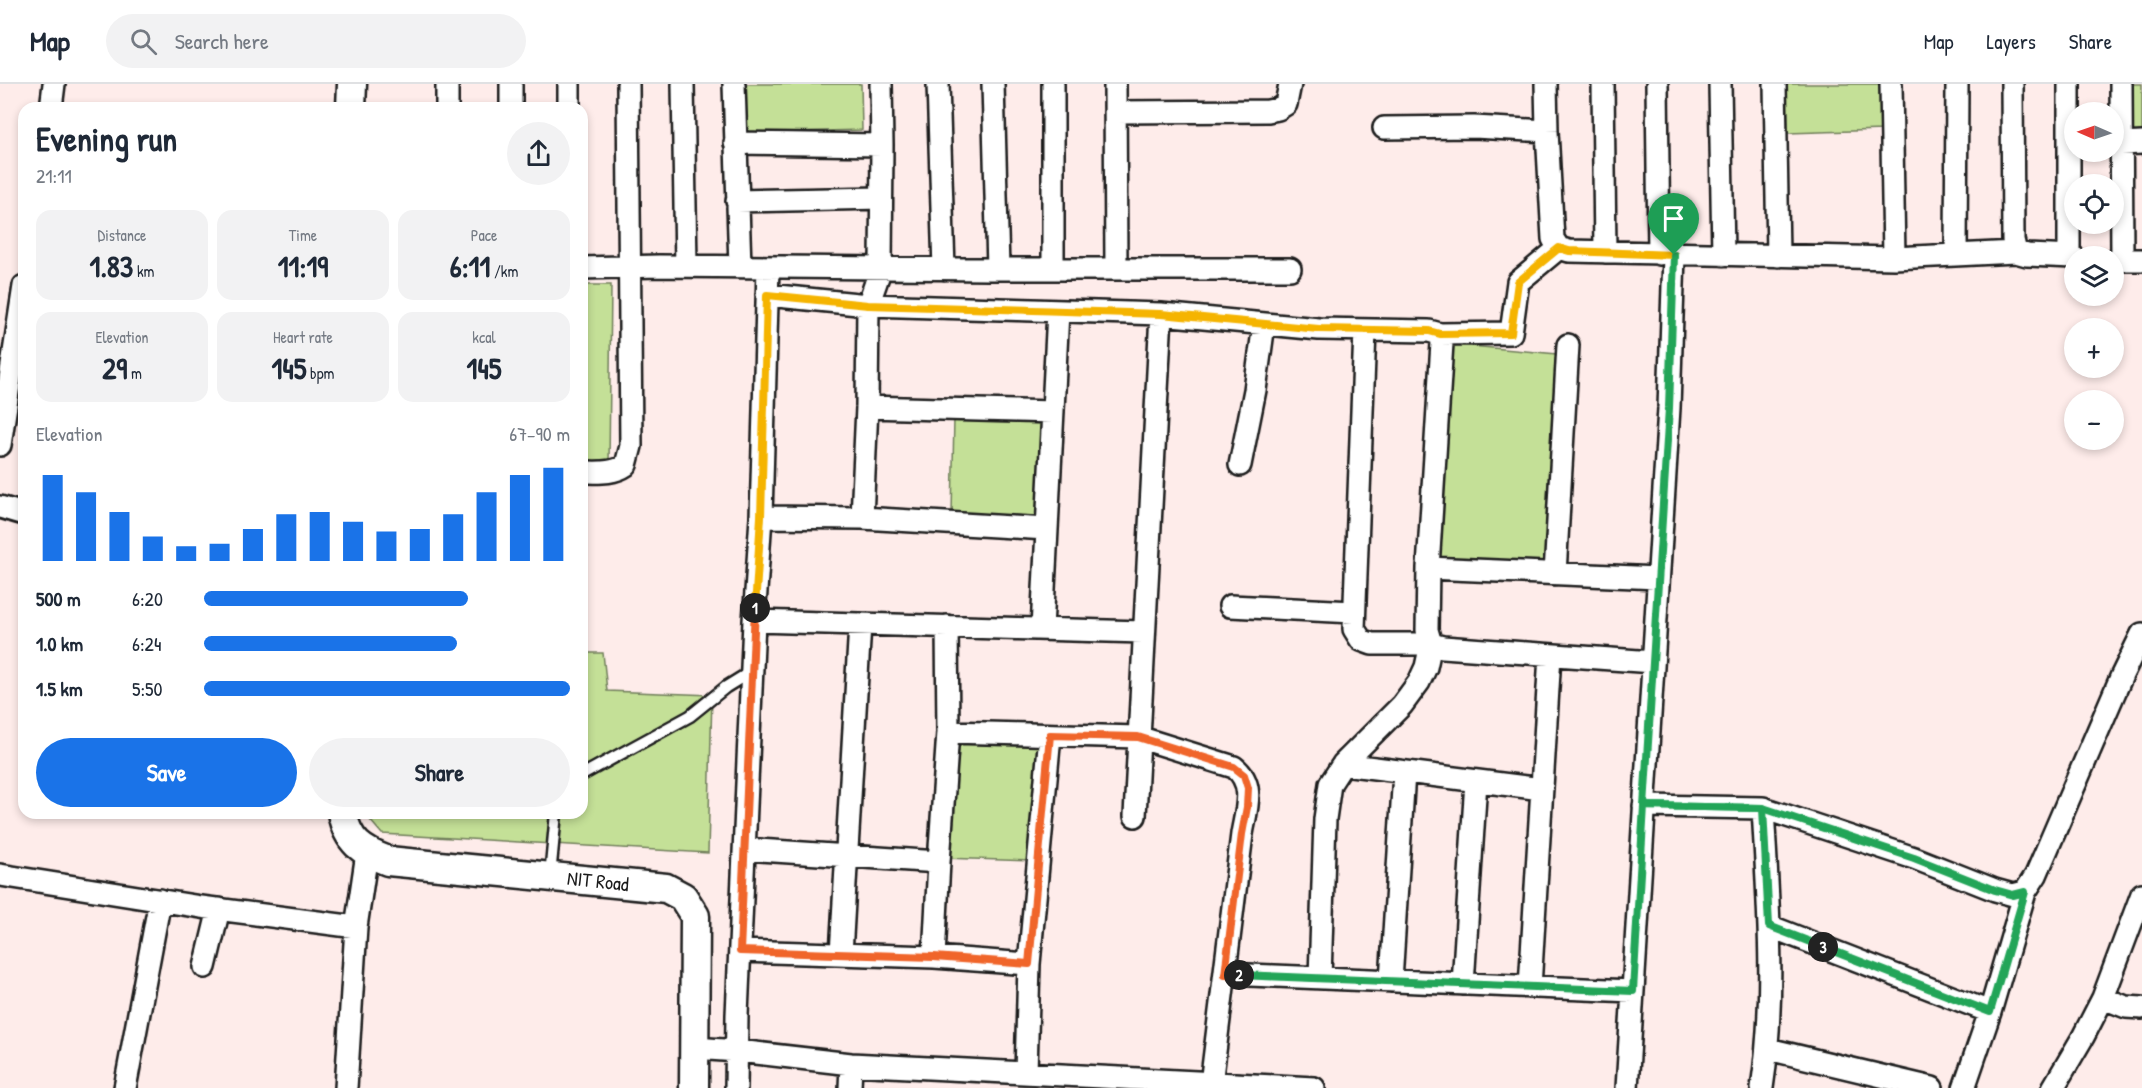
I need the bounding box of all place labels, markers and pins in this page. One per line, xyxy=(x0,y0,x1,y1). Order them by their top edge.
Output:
pin xyxy=(1648,193,1699,255)
pin: 1 xyxy=(740,593,770,623)
pin: 3 xyxy=(1808,932,1838,962)
pin: 2 xyxy=(1224,960,1254,990)

